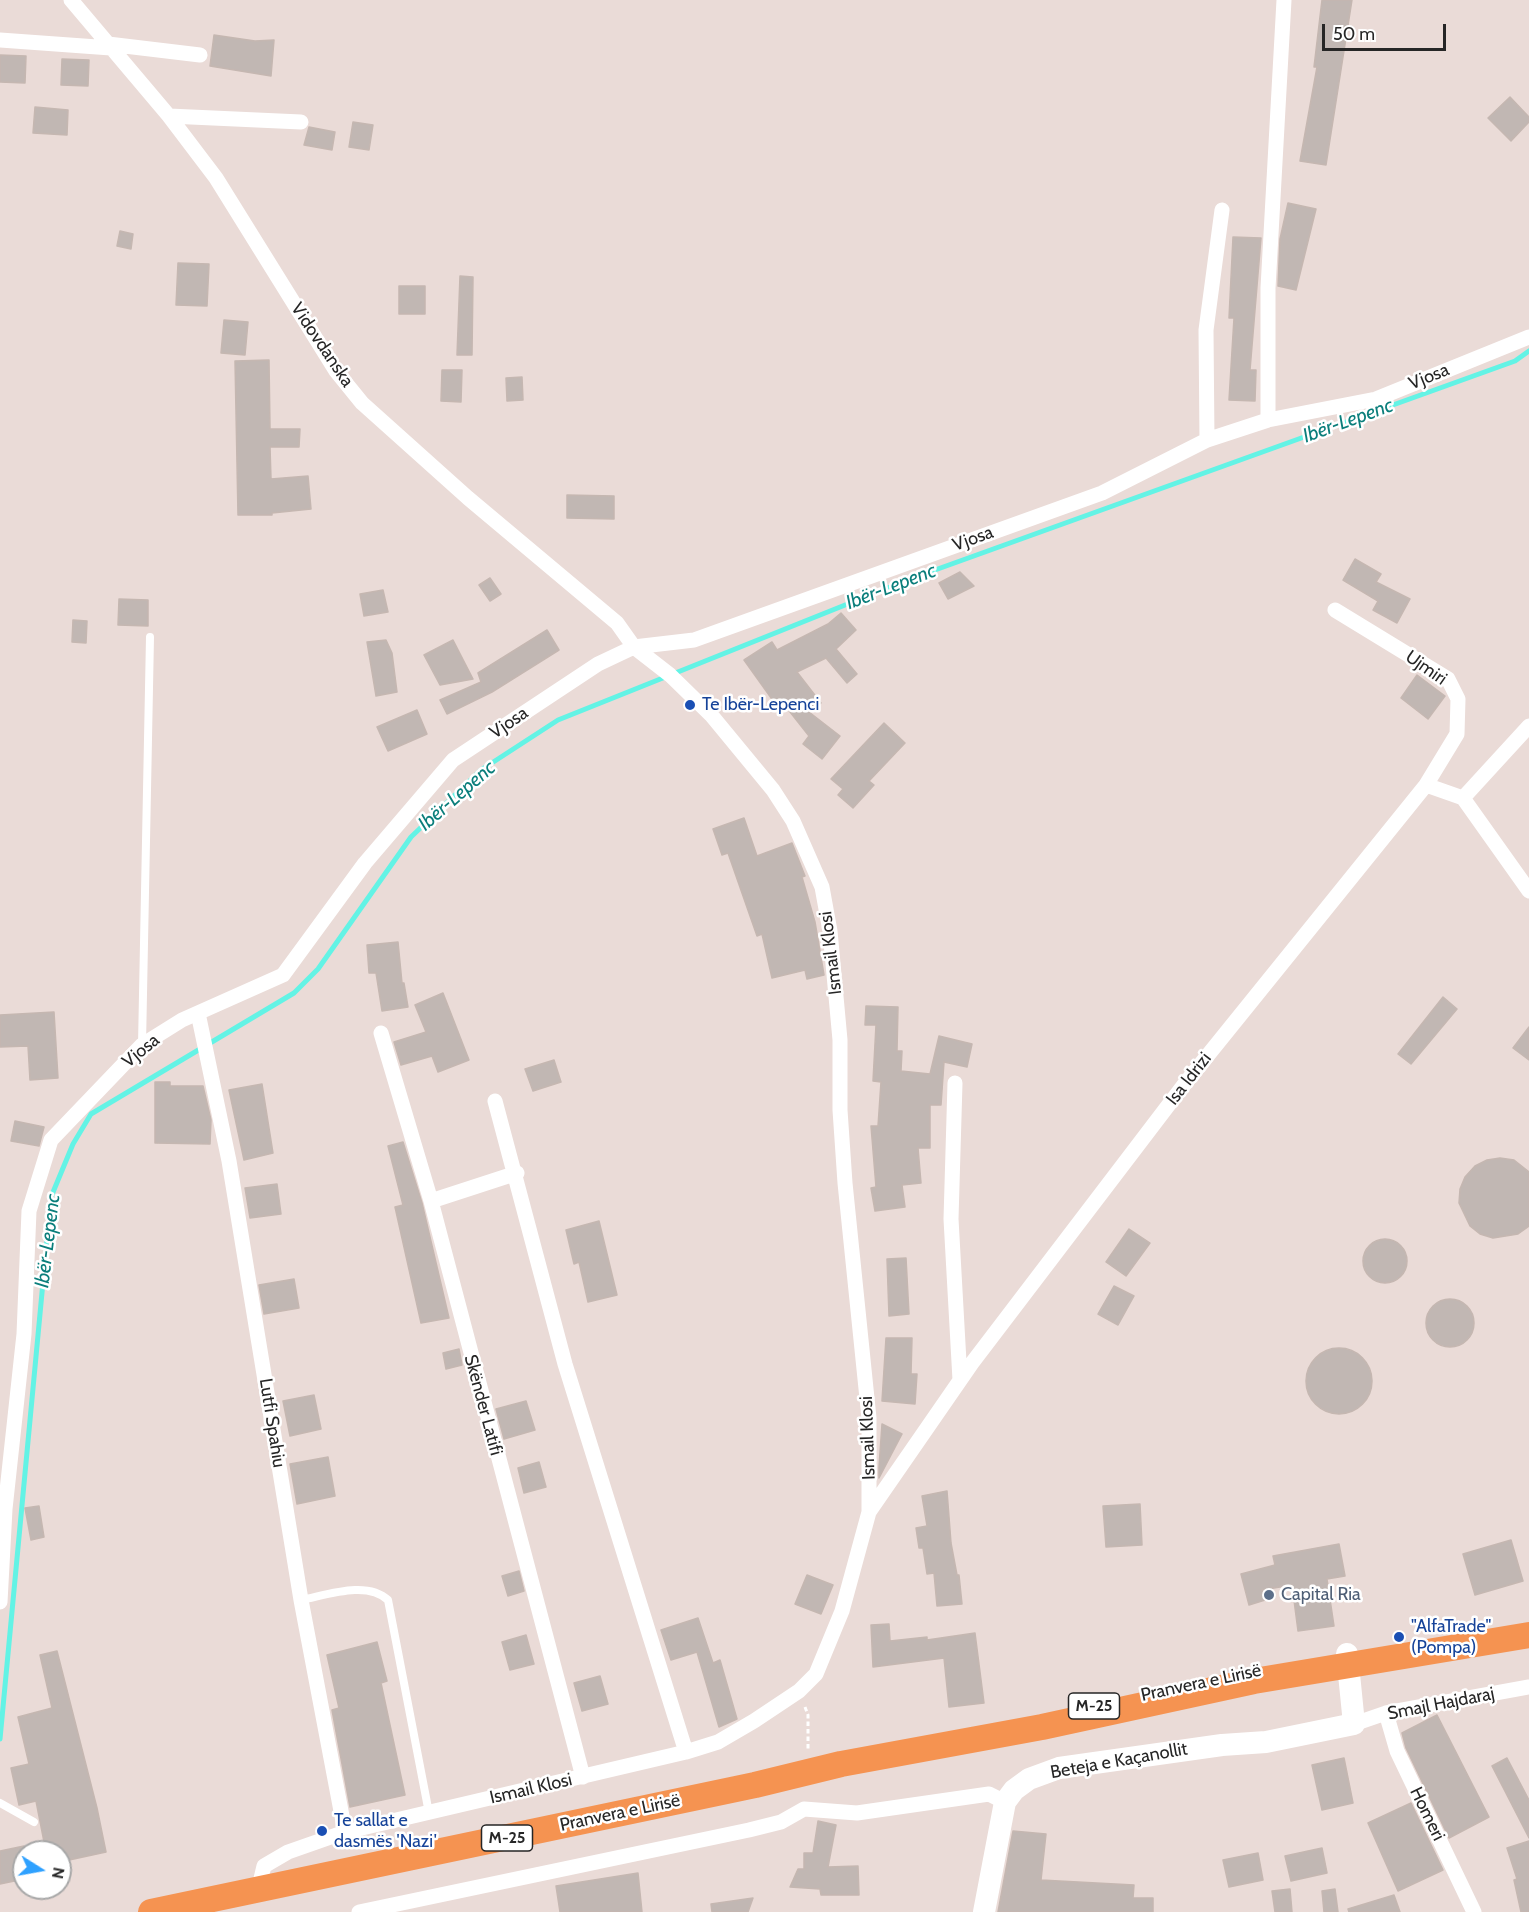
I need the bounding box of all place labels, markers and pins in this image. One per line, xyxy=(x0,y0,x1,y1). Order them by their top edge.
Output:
place label: Te Ibër-Lepenci xyxy=(702,694,819,716)
marker: Te Ibër-Lepenci xyxy=(683,698,697,712)
place label: Capital Ria xyxy=(1281,1584,1361,1606)
marker: Capital Ria xyxy=(1262,1588,1276,1602)
place label: "AlfaTrade" (Pompa) xyxy=(1411,1616,1491,1658)
marker: "AlfaTrade" (Pompa) xyxy=(1392,1630,1406,1644)
place label: Te sallat e dasmës 'Nazi' xyxy=(334,1810,437,1852)
marker: Te sallat e dasmës 'Nazi' xyxy=(315,1824,329,1838)

